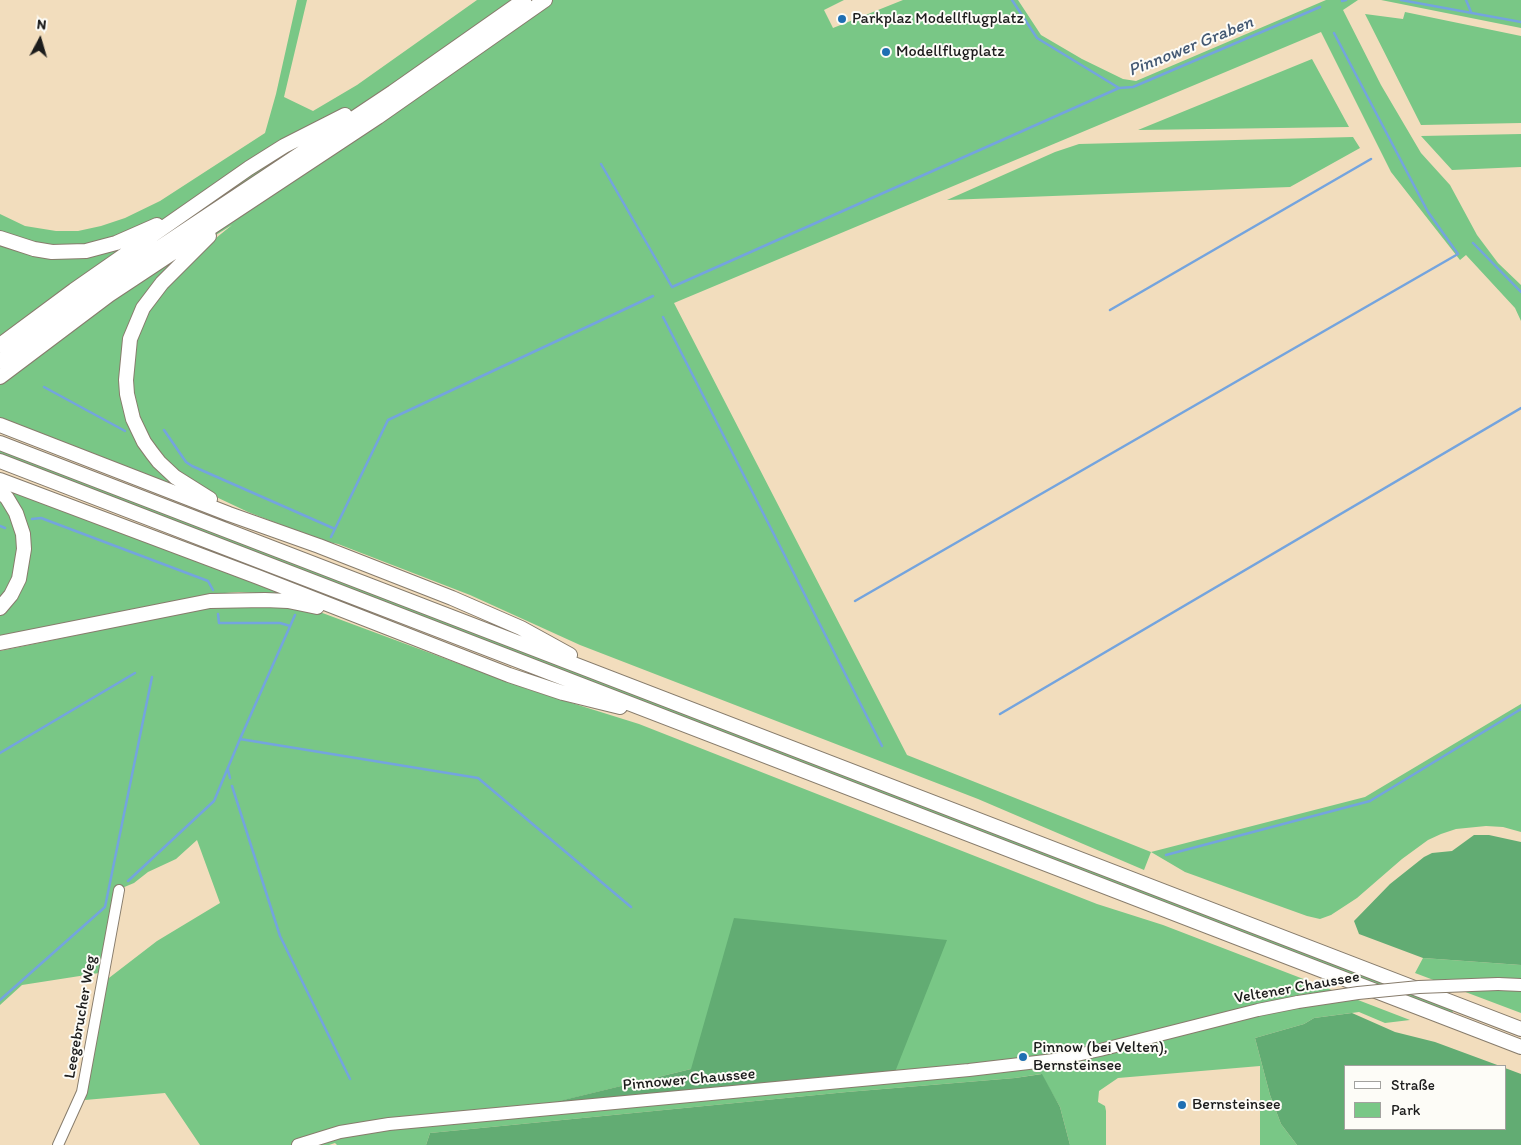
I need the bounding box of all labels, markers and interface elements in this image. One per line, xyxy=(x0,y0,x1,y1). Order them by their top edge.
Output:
place label: Parkplaz Modellflugplatz xyxy=(852,9,1024,29)
water label: Pinnower Graben xyxy=(1125,12,1257,82)
marker: Parkplaz Modellflugplatz xyxy=(836,13,848,25)
north arrow xyxy=(15,15,65,65)
text: N xyxy=(36,16,47,34)
place label: Modellflugplatz xyxy=(896,42,1005,62)
marker: Modellflugplatz xyxy=(880,46,892,58)
street label: Leegebrucher Weg xyxy=(61,954,101,1080)
street label: Veltener Chaussee xyxy=(1233,968,1361,1008)
place label: Pinnow (bei Velten), Bernsteinsee xyxy=(1033,1038,1168,1076)
marker: Pinnow (bei Velten), Bernsteinsee xyxy=(1017,1051,1029,1063)
street label: Pinnower Chaussee xyxy=(622,1065,756,1095)
legend xyxy=(1344,1065,1506,1130)
text: Straße xyxy=(1391,1076,1435,1094)
place label: Bernsteinsee xyxy=(1192,1095,1281,1115)
marker: Bernsteinsee xyxy=(1176,1099,1188,1111)
text: Park xyxy=(1391,1101,1421,1119)

